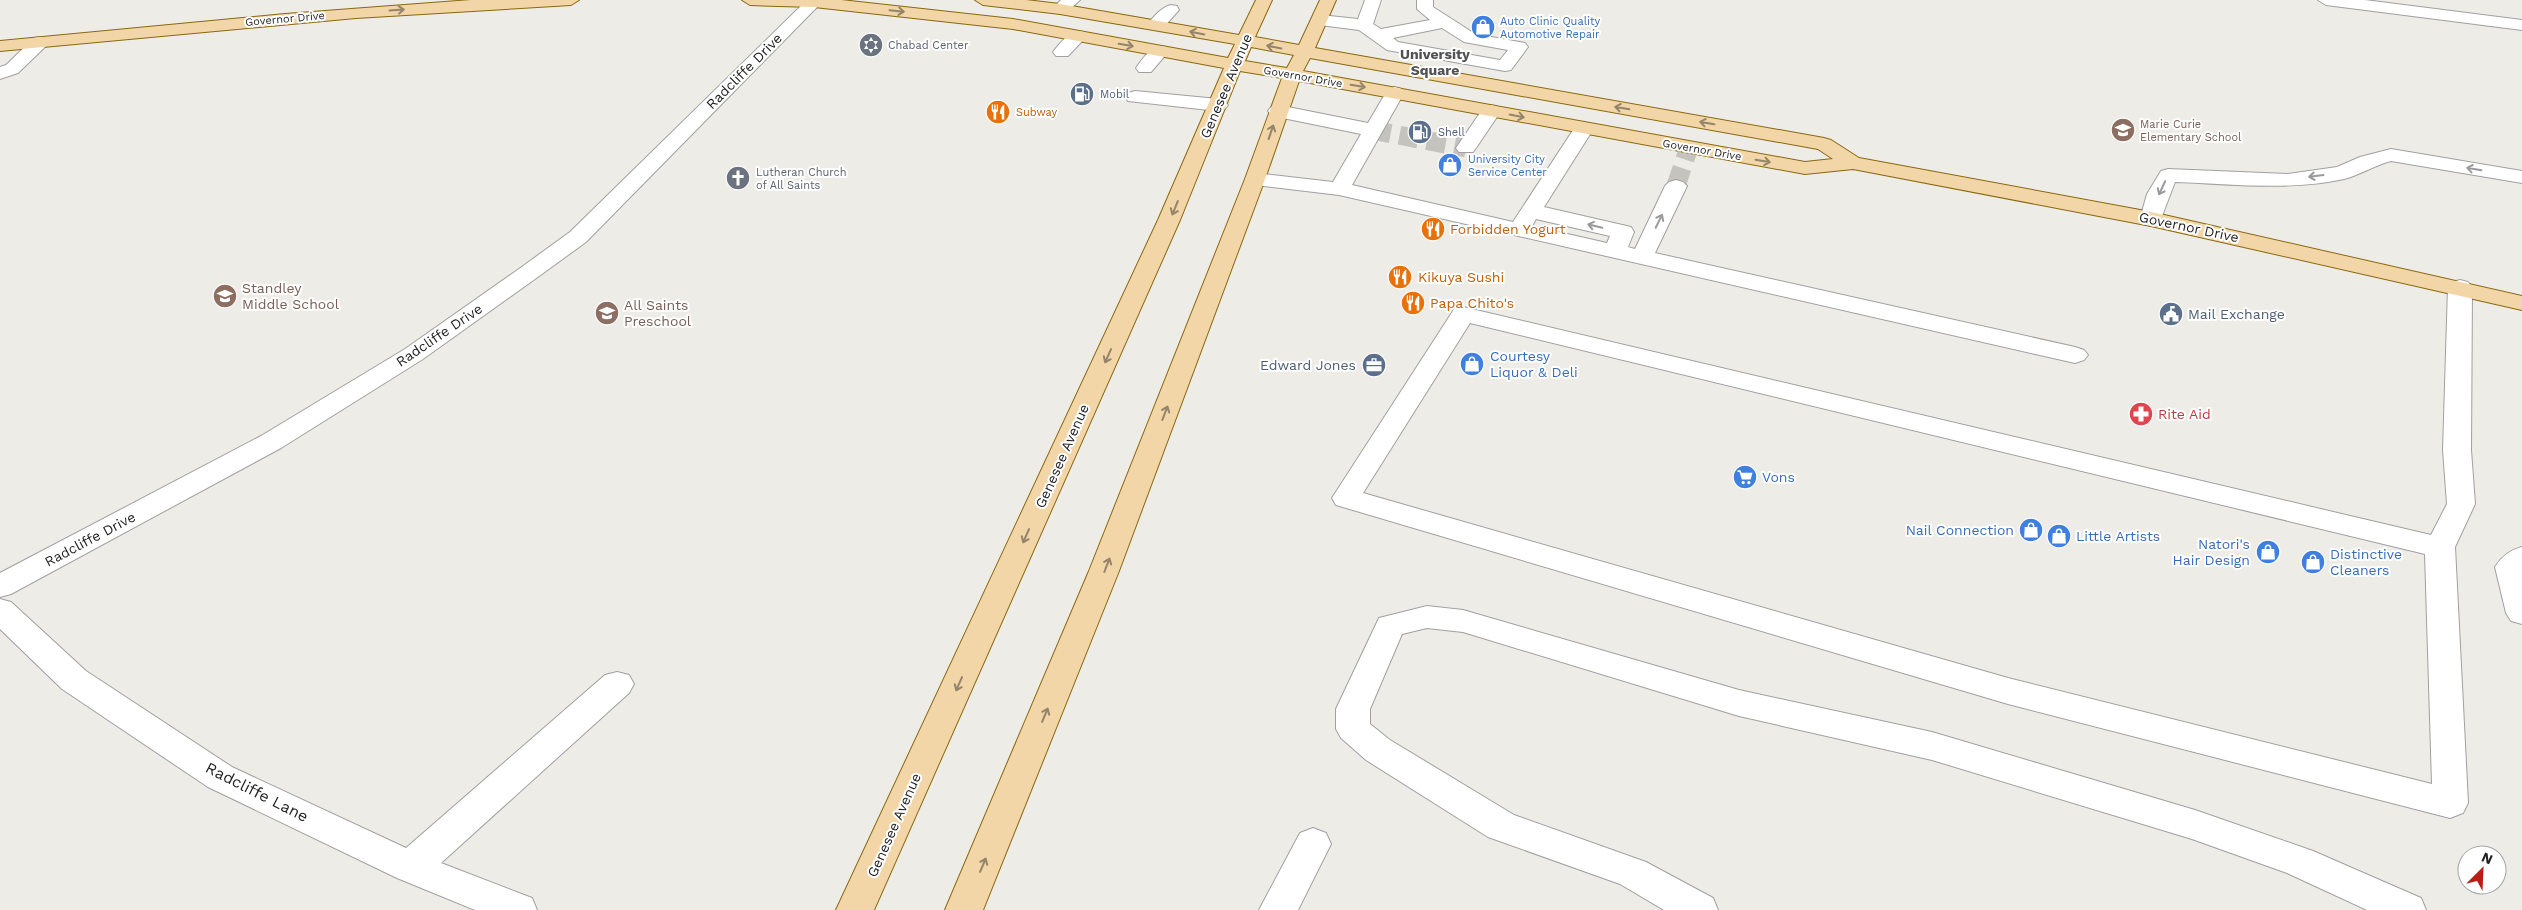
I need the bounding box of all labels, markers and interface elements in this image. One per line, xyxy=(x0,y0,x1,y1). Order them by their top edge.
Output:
one-way arrow xyxy=(389,5,405,14)
one-way arrow xyxy=(889,6,905,16)
street label: Governor Drive xyxy=(245,9,325,29)
shop icon: Auto Clinic Quality Automotive Repair xyxy=(1470,14,1496,40)
place label: Auto Clinic Quality Automotive Repair xyxy=(1500,15,1601,41)
one-way arrow xyxy=(1189,28,1205,38)
street label: Radcliffe Drive xyxy=(703,30,785,112)
street label: Genesee Avenue xyxy=(1197,31,1255,141)
synagogue icon: Chabad Center xyxy=(858,32,884,58)
place label: Chabad Center xyxy=(888,39,969,52)
one-way arrow xyxy=(1118,40,1134,50)
one-way arrow xyxy=(1266,42,1282,51)
district label: University Square xyxy=(1400,46,1470,78)
street label: Governor Drive xyxy=(1263,64,1343,90)
fuel station icon: Mobil xyxy=(1069,81,1095,107)
one-way arrow xyxy=(1349,82,1365,92)
place label: Mobil xyxy=(1100,88,1130,101)
restaurant icon: Subway xyxy=(985,99,1011,125)
one-way arrow xyxy=(1614,103,1630,113)
place label: Subway xyxy=(1016,106,1057,119)
one-way arrow xyxy=(1509,111,1525,121)
school or university icon: Marie Curie Elementary School xyxy=(2110,117,2136,143)
one-way arrow xyxy=(1699,118,1715,128)
place label: Marie Curie Elementary School xyxy=(2140,118,2242,144)
fuel station icon: Shell xyxy=(1407,119,1433,145)
one-way arrow xyxy=(1266,125,1276,141)
place label: Shell xyxy=(1438,126,1466,139)
street label: Governor Drive xyxy=(1662,137,1742,163)
shop icon: University City Service Center xyxy=(1437,152,1463,178)
place label: University City Service Center xyxy=(1468,153,1547,179)
one-way arrow xyxy=(1755,156,1771,166)
one-way arrow xyxy=(2466,163,2482,173)
church icon: Lutheran Church of All Saints xyxy=(725,165,751,191)
place label: Lutheran Church of All Saints xyxy=(756,166,847,192)
one-way arrow xyxy=(2308,171,2324,181)
one-way arrow xyxy=(2156,180,2166,195)
one-way arrow xyxy=(1169,200,1179,215)
street label: Governor Drive xyxy=(2138,209,2240,245)
one-way arrow xyxy=(1655,214,1664,229)
restaurant icon: Forbidden Yogurt xyxy=(1420,216,1446,242)
place label: Forbidden Yogurt xyxy=(1450,221,1566,237)
one-way arrow xyxy=(1587,221,1603,230)
restaurant icon: Kikuya Sushi xyxy=(1387,264,1413,290)
place label: Kikuya Sushi xyxy=(1418,269,1504,285)
place label: Standley Middle School xyxy=(242,280,340,312)
school or university icon: Standley Middle School xyxy=(212,283,238,309)
restaurant icon: Papa Chito's xyxy=(1400,290,1426,316)
place label: Papa Chito's xyxy=(1430,295,1514,311)
place label: All Saints Preschool xyxy=(624,297,692,329)
street label: Radcliffe Drive xyxy=(393,300,485,370)
school or university icon: All Saints Preschool xyxy=(594,300,620,326)
public building icon: Mail Exchange xyxy=(2158,301,2184,327)
place label: Mail Exchange xyxy=(2188,306,2285,322)
one-way arrow xyxy=(1102,348,1112,363)
place label: Courtesy Liquor & Deli xyxy=(1490,348,1578,380)
shop icon: Courtesy Liquor & Deli xyxy=(1459,351,1485,377)
office icon: Edward Jones xyxy=(1361,352,1387,378)
place label: Edward Jones xyxy=(1260,357,1356,373)
street label: Genesee Avenue xyxy=(1032,401,1092,511)
pharmacy icon: Rite Aid xyxy=(2128,401,2154,427)
one-way arrow xyxy=(1161,406,1170,421)
place label: Rite Aid xyxy=(2158,406,2211,422)
supermarket icon: Vons xyxy=(1732,464,1758,490)
place label: Vons xyxy=(1762,469,1795,485)
street label: Radcliffe Drive xyxy=(42,508,138,570)
shop icon: Nail Connection xyxy=(2018,517,2044,543)
place label: Nail Connection xyxy=(1906,522,2014,538)
shop icon: Little Artists xyxy=(2046,523,2072,549)
one-way arrow xyxy=(1020,528,1030,543)
place label: Little Artists xyxy=(2076,528,2160,544)
place label: Natori's Hair Design xyxy=(2173,536,2250,568)
shop icon: Natori's Hair Design xyxy=(2255,539,2281,565)
place label: Distinctive Cleaners xyxy=(2330,546,2402,578)
shop icon: Distinctive Cleaners xyxy=(2300,549,2326,575)
one-way arrow xyxy=(1103,558,1112,573)
one-way arrow xyxy=(953,676,963,691)
one-way arrow xyxy=(1041,708,1050,723)
street label: Radcliffe Lane xyxy=(203,758,311,826)
street label: Genesee Avenue xyxy=(864,770,924,880)
north arrow xyxy=(2457,845,2507,895)
text: N xyxy=(2479,849,2495,868)
one-way arrow xyxy=(978,858,988,873)

